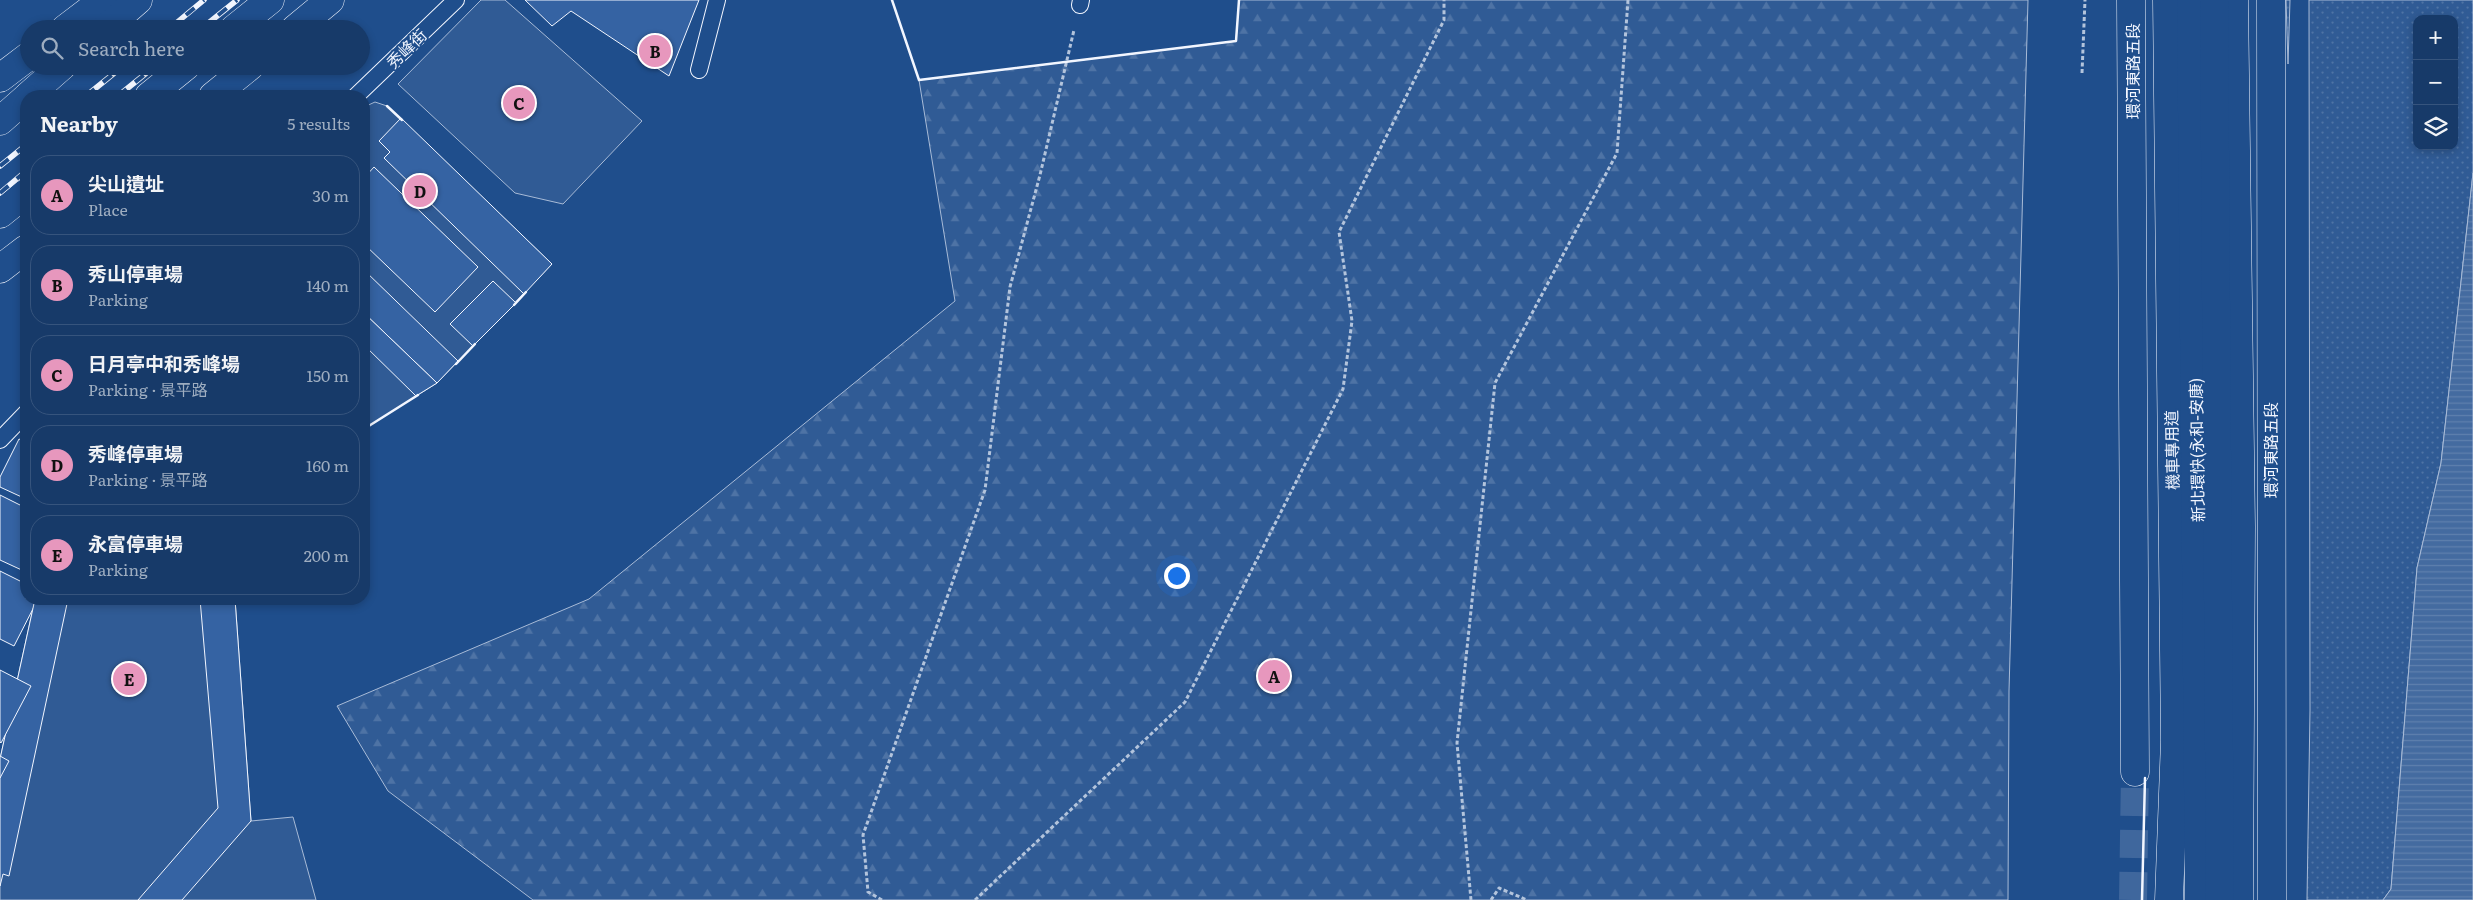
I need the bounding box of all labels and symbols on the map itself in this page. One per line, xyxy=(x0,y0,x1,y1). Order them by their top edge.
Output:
street label: 秀峰街 xyxy=(380,23,432,73)
street label: 環河東路五段 xyxy=(2120,23,2144,119)
pin: B xyxy=(639,32,671,70)
pin: C xyxy=(503,84,535,122)
pin: D xyxy=(404,172,436,210)
street label: 新北環快(永和-安康) xyxy=(2183,378,2209,522)
street label: 環河東路五段 xyxy=(2258,402,2282,498)
street label: 機車專用道 xyxy=(2158,410,2184,490)
your location xyxy=(1164,563,1190,589)
pin: A xyxy=(1258,657,1290,695)
pin: E xyxy=(113,660,145,698)

